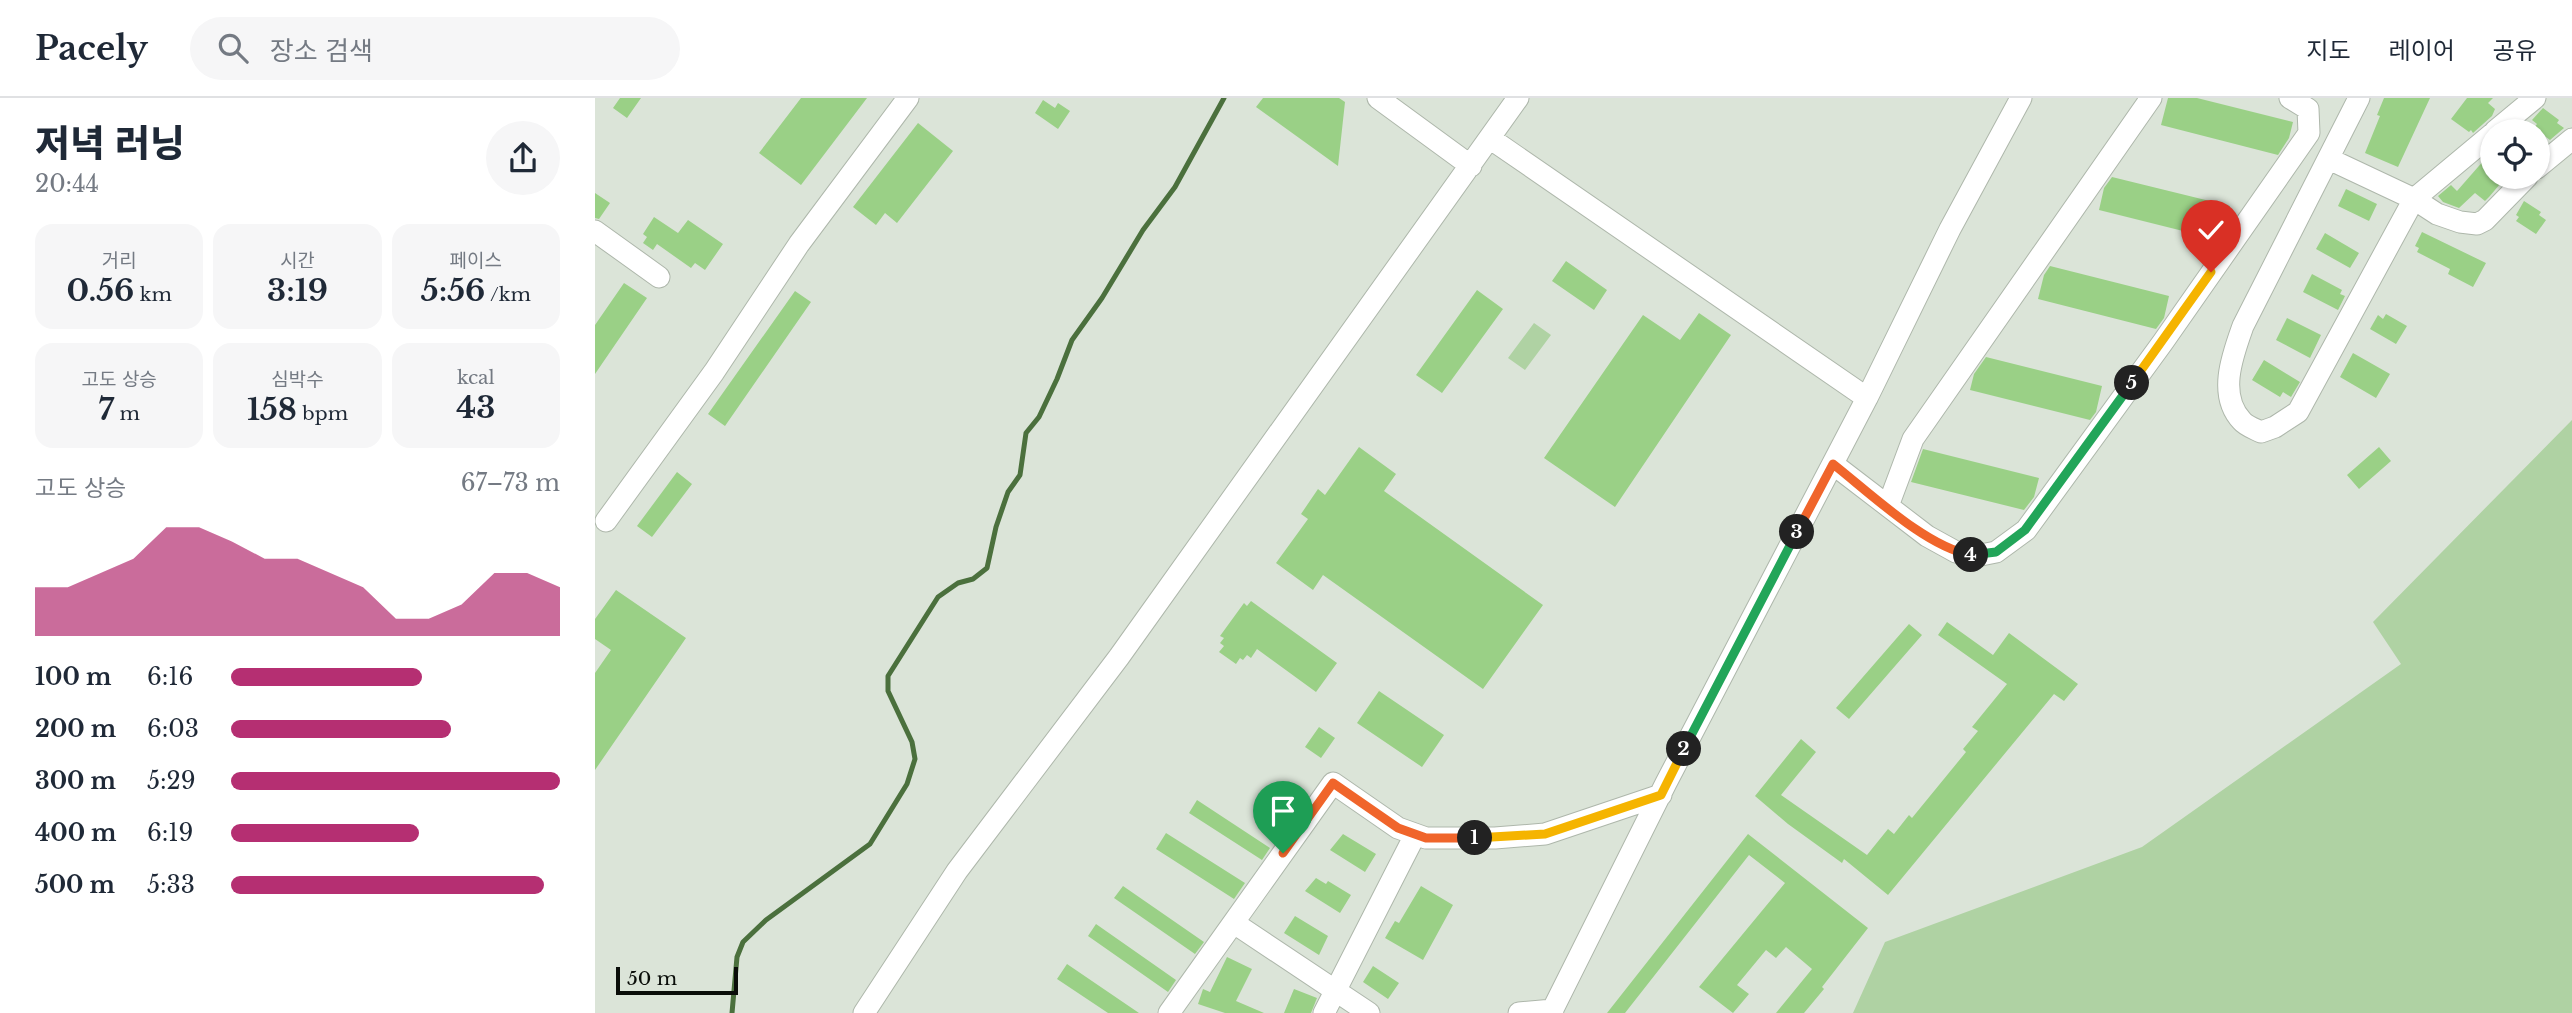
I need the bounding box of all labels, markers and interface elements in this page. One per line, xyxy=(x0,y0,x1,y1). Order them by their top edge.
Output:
search box xyxy=(190,17,680,80)
text: Pacely xyxy=(35,28,148,69)
icon: search xyxy=(214,29,252,67)
text: 장소 검색 xyxy=(270,35,373,67)
text: 지도 xyxy=(2306,36,2351,65)
text: 레이어 xyxy=(2389,36,2455,65)
text: 공유 xyxy=(2493,36,2537,65)
map controls xyxy=(2480,119,2550,189)
button: locate xyxy=(2480,119,2550,189)
text: 저녁 러닝 xyxy=(35,120,185,167)
button: share xyxy=(486,121,560,195)
text: 20:44 xyxy=(35,170,99,198)
pin xyxy=(2181,200,2241,272)
icon: check xyxy=(2192,211,2230,249)
text: 거리 xyxy=(102,249,137,272)
text: 시간 xyxy=(280,249,315,272)
text: 페이스 xyxy=(450,249,502,272)
text: 0.56 xyxy=(66,272,134,309)
text: 3:19 xyxy=(267,272,328,309)
text: 5:56 xyxy=(421,272,485,309)
text: km xyxy=(134,283,172,306)
text: /km xyxy=(485,283,531,306)
text: kcal xyxy=(457,366,495,389)
pin: 5 xyxy=(2115,366,2149,400)
text: 고도 상승 xyxy=(81,368,157,391)
text: 심박수 xyxy=(271,368,324,391)
text: 5 xyxy=(2126,371,2137,394)
text: 43 xyxy=(456,389,495,426)
text: 7 xyxy=(99,391,114,428)
text: 158 xyxy=(247,391,297,428)
text: m xyxy=(114,402,140,425)
text: bpm xyxy=(297,402,348,425)
text: 67–73 m xyxy=(461,469,560,497)
text: 고도 상승 xyxy=(35,474,126,502)
pin: 3 xyxy=(1779,514,1815,550)
text: 3 xyxy=(1790,520,1803,543)
pin: 4 xyxy=(1953,538,1989,573)
text: 4 xyxy=(1964,543,1977,566)
text: 100 m xyxy=(35,663,111,691)
text: 6:16 xyxy=(147,663,193,691)
text: 200 m xyxy=(35,715,116,743)
text: 6:03 xyxy=(147,715,199,743)
pin: 2 xyxy=(1667,732,1701,766)
text: 2 xyxy=(1677,737,1690,760)
text: 300 m xyxy=(35,767,116,795)
text: 5:29 xyxy=(147,767,196,795)
pin xyxy=(1253,781,1313,853)
icon: arrive xyxy=(1264,792,1302,830)
text: 400 m xyxy=(35,819,117,847)
text: 6:19 xyxy=(147,819,193,847)
pin: 1 xyxy=(1457,820,1493,856)
text: 1 xyxy=(1470,826,1479,849)
text: 500 m xyxy=(35,871,115,899)
text: 5:33 xyxy=(147,871,195,899)
scale bar xyxy=(616,964,739,996)
text: 50 m xyxy=(627,967,677,990)

